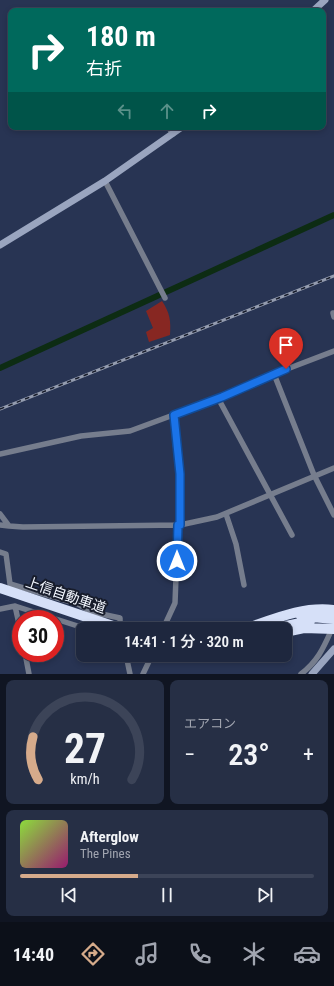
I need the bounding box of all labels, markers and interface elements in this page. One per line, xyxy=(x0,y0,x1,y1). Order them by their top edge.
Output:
text: 180 m xyxy=(86,20,156,53)
icon: right xyxy=(20,24,72,76)
text: 右折 xyxy=(86,58,122,79)
icon: left xyxy=(114,100,136,122)
icon: ahead xyxy=(156,100,178,122)
icon: right xyxy=(198,100,220,122)
pin xyxy=(269,328,303,369)
icon: arrive xyxy=(275,334,297,356)
position arrow xyxy=(156,540,198,582)
street label: 上信自動車道 xyxy=(24,574,108,616)
speed limit sign: 30 xyxy=(12,610,64,662)
text: 14:41 · 1 分 · 320 m xyxy=(124,633,244,651)
text: エアコン xyxy=(184,716,236,731)
text: 27 xyxy=(64,724,106,773)
text: 23° xyxy=(228,737,270,772)
text: − xyxy=(184,742,195,767)
text: + xyxy=(303,742,314,767)
text: km/h xyxy=(70,771,100,787)
text: Afterglow xyxy=(80,828,139,846)
text: The Pines xyxy=(80,846,131,861)
icon: previous xyxy=(58,884,80,906)
icon: pause xyxy=(156,884,178,906)
icon: next xyxy=(254,884,276,906)
icon: directions xyxy=(79,940,107,968)
icon: music xyxy=(133,940,161,968)
icon: phone xyxy=(186,940,214,968)
icon: climate xyxy=(240,940,268,968)
icon: car xyxy=(293,940,321,968)
text: 14:40 xyxy=(13,944,54,965)

